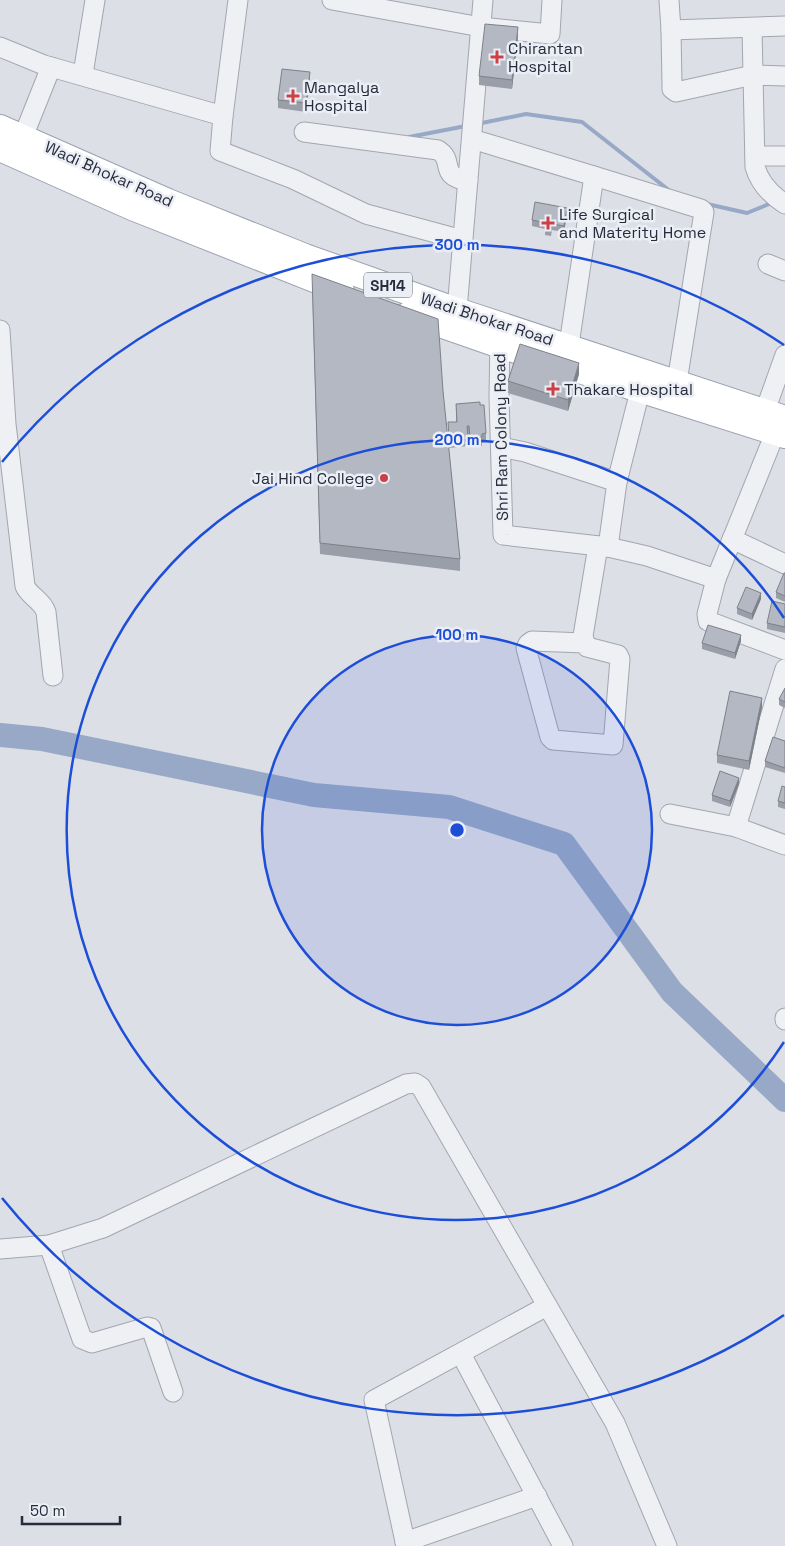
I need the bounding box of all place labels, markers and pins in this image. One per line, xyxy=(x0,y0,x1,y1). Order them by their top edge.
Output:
place label: Chirantan Hospital xyxy=(508,38,583,77)
marker: Chirantan Hospital xyxy=(490,50,504,64)
place label: Mangalya Hospital xyxy=(304,77,379,116)
marker: Mangalya Hospital xyxy=(286,89,300,103)
place label: Life Surgical and Materity Home xyxy=(559,204,706,243)
marker: Life Surgical and Materity Home xyxy=(541,216,555,230)
place label: Thakare Hospital xyxy=(564,379,693,400)
marker: Thakare Hospital xyxy=(546,382,560,396)
place label: Jai Hind College xyxy=(252,468,374,489)
marker: Jai Hind College xyxy=(378,472,390,484)
centre of rings xyxy=(448,821,466,839)

